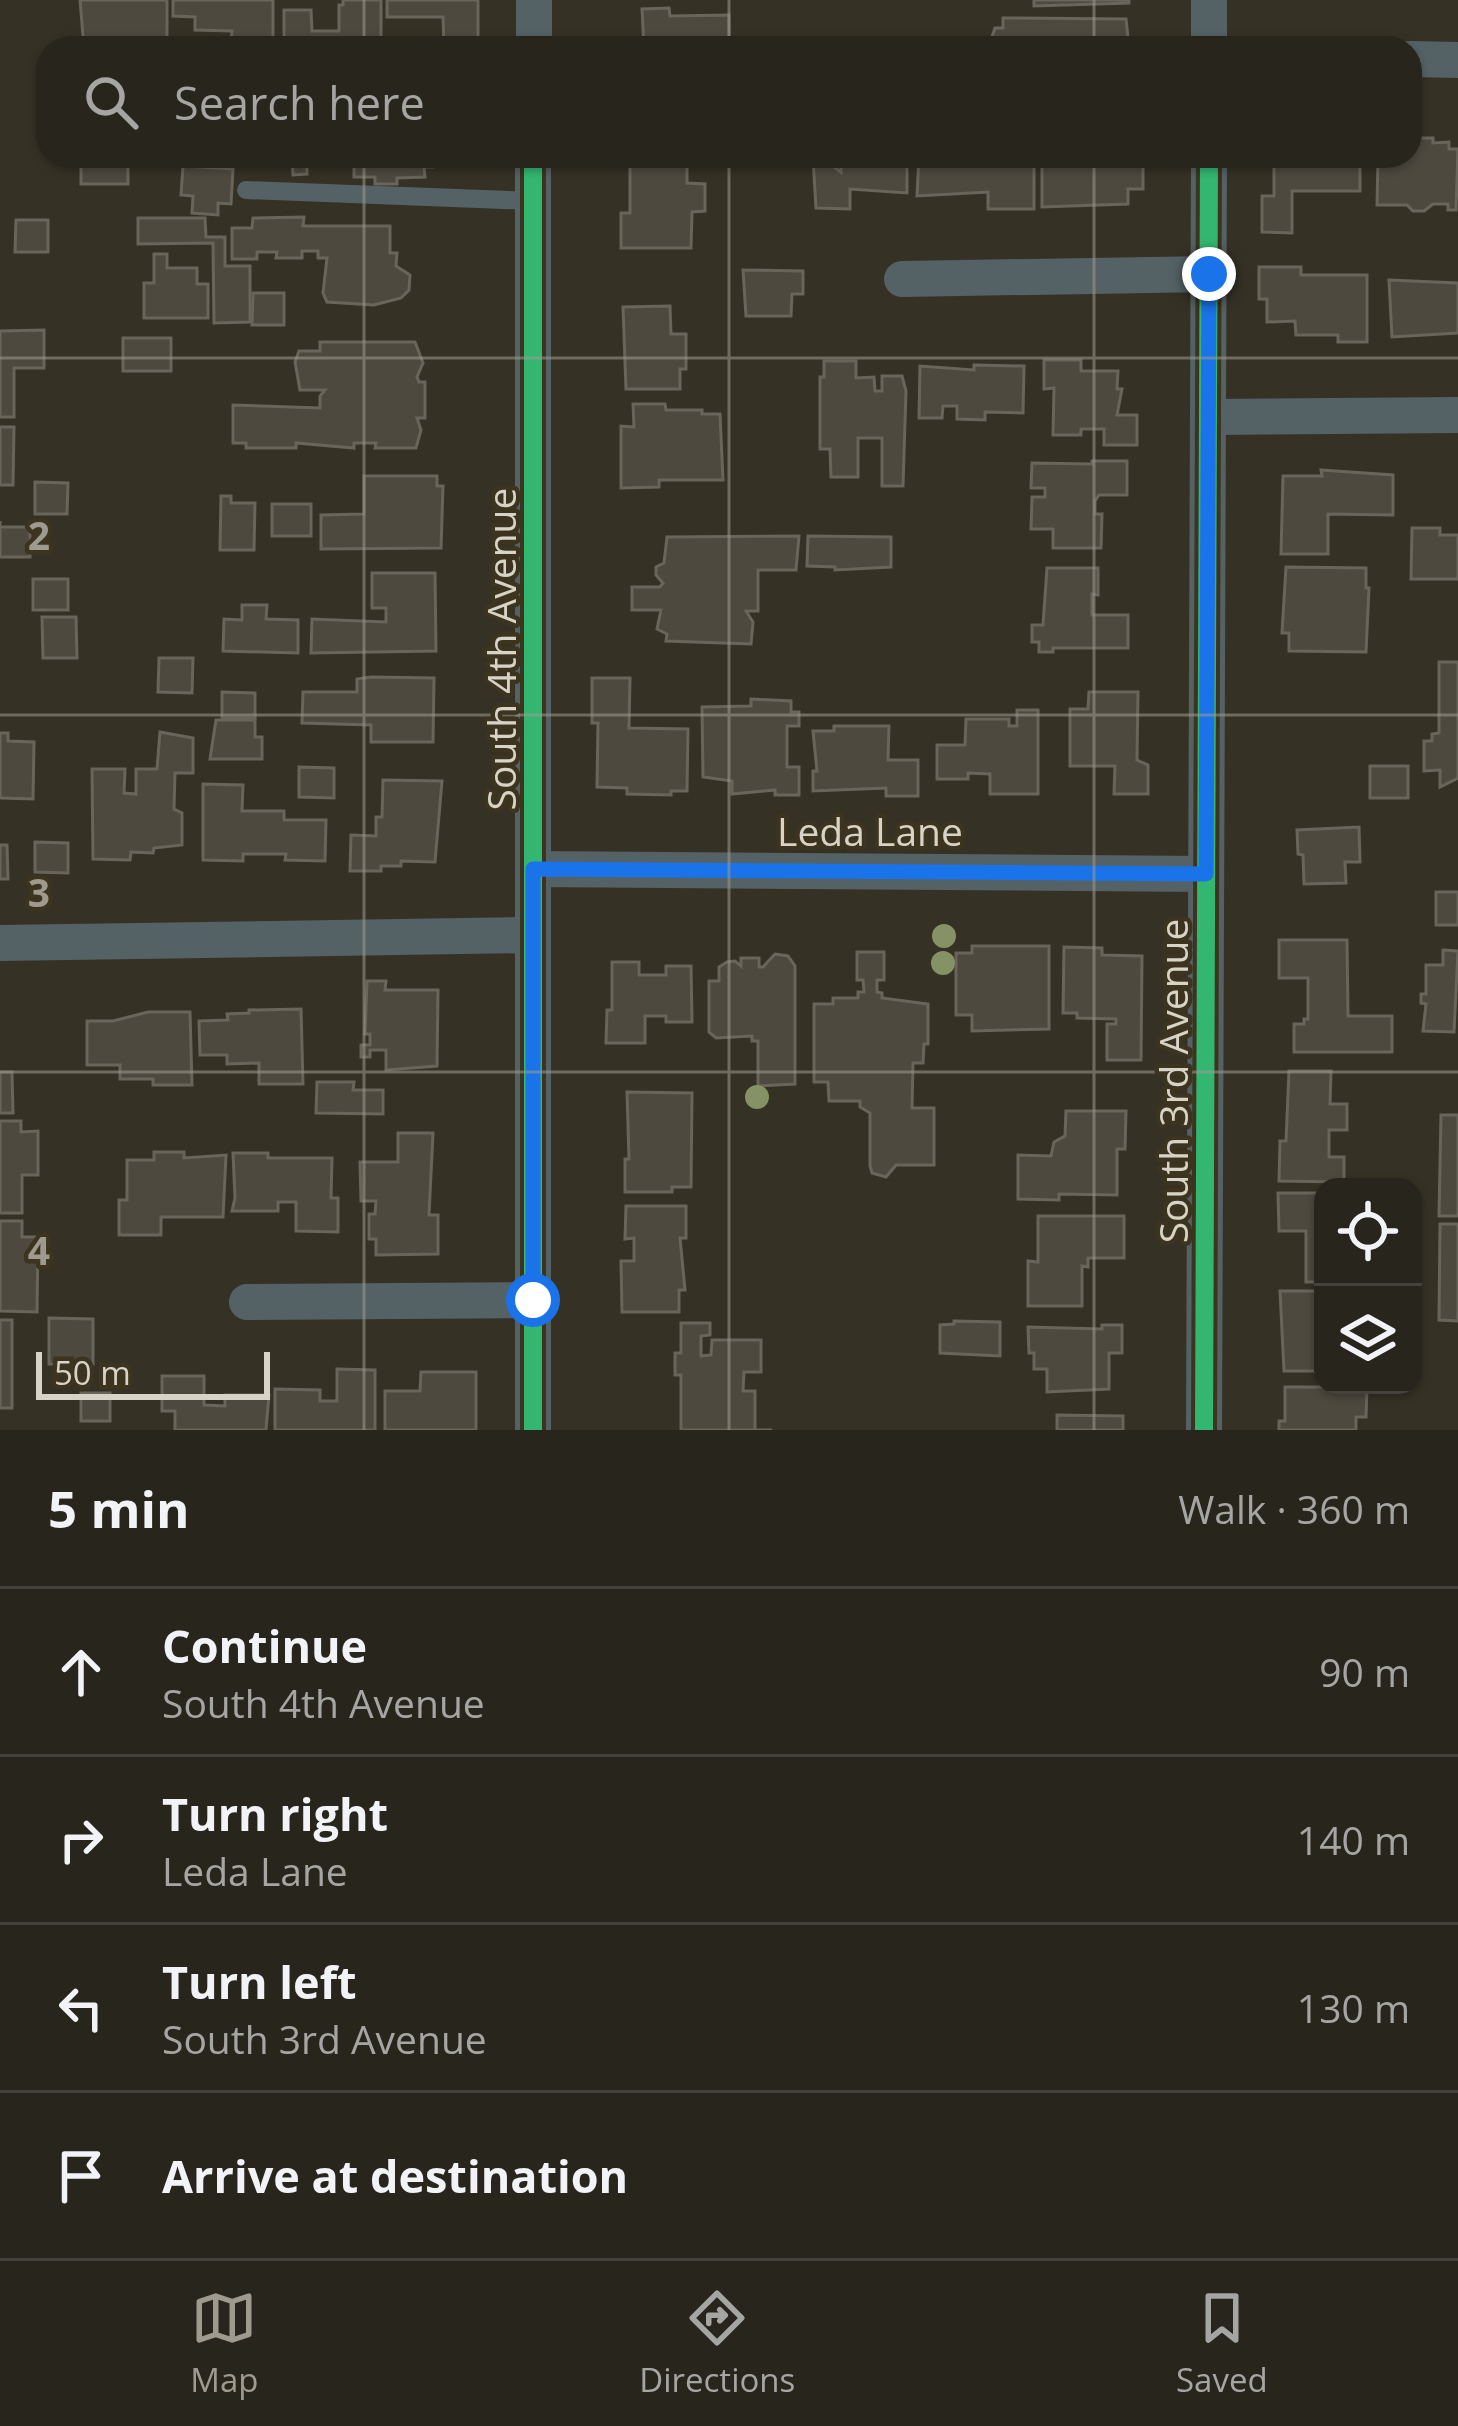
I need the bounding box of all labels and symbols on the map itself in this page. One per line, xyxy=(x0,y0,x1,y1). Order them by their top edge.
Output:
route end xyxy=(1182,247,1236,301)
street label: South 4th Avenue xyxy=(474,488,527,810)
text: 2 xyxy=(28,508,50,561)
street label: Leda Lane xyxy=(777,804,963,857)
text: 3 xyxy=(28,865,50,918)
street label: South 3rd Avenue xyxy=(1146,919,1199,1243)
text: 4 xyxy=(28,1223,50,1276)
route start xyxy=(506,1273,560,1327)
scale bar xyxy=(36,1346,270,1399)

